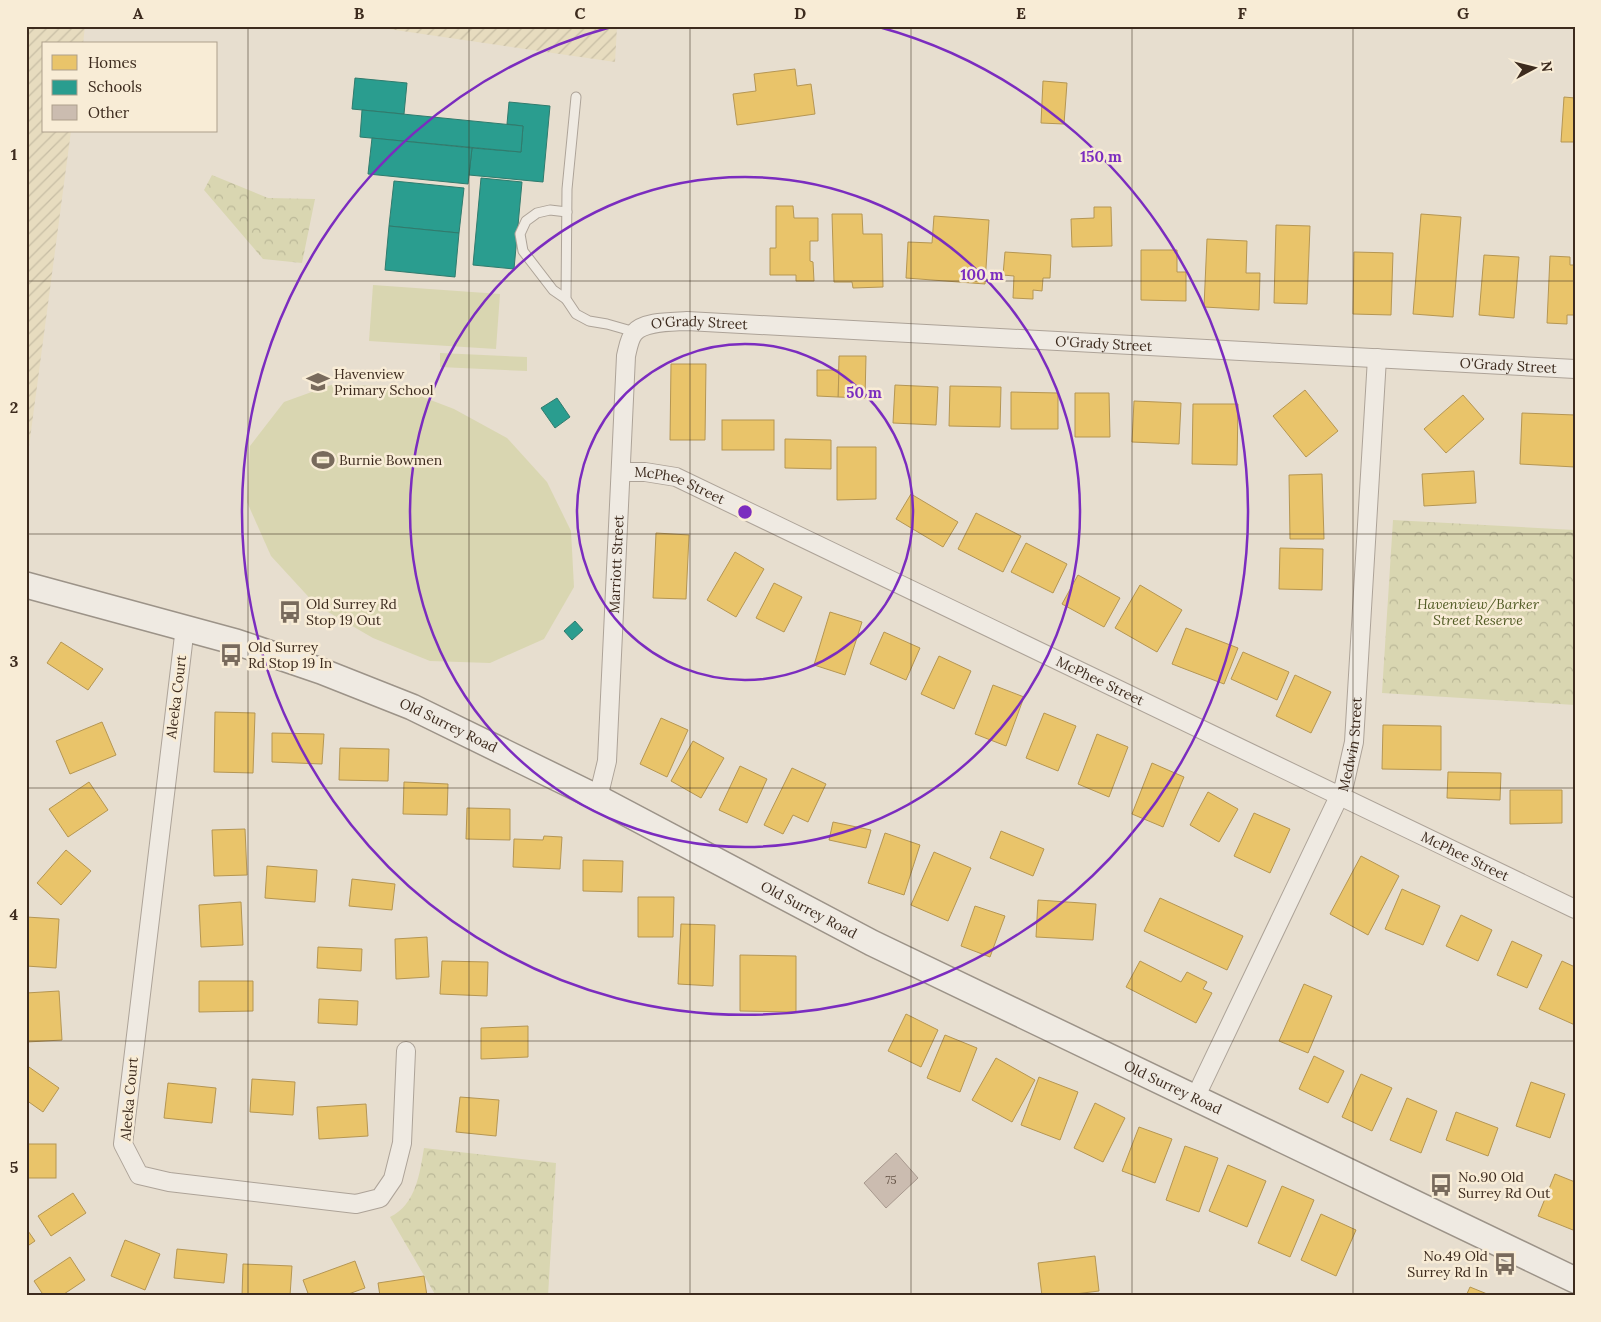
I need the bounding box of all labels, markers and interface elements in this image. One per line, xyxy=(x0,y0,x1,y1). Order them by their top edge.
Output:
text: A xyxy=(133,3,144,23)
text: B xyxy=(354,3,365,23)
text: C xyxy=(574,3,586,23)
text: D xyxy=(794,3,806,23)
text: E xyxy=(1016,3,1026,23)
text: F xyxy=(1237,3,1247,23)
text: G xyxy=(1457,3,1469,23)
legend xyxy=(42,42,218,132)
north arrow xyxy=(1508,42,1558,92)
text: Homes xyxy=(88,53,137,72)
text: N xyxy=(1537,60,1557,73)
text: Schools xyxy=(88,77,142,96)
text: Other xyxy=(88,103,130,122)
text: 1 xyxy=(11,144,17,164)
text: 150 m xyxy=(1080,147,1122,166)
text: 100 m xyxy=(961,265,1004,284)
street label: O'Grady Street xyxy=(649,312,749,333)
street label: O'Grady Street xyxy=(1055,332,1153,355)
street label: O'Grady Street xyxy=(1459,354,1558,377)
place label: Havenview Primary School xyxy=(334,365,434,399)
school or university icon: Havenview Primary School xyxy=(305,369,331,395)
text: 50 m xyxy=(846,383,882,402)
text: 2 xyxy=(10,397,18,417)
sports icon: Burnie Bowmen xyxy=(310,447,336,473)
place label: Burnie Bowmen xyxy=(339,451,443,469)
street label: McPhee Street xyxy=(634,463,728,508)
centre of rings xyxy=(736,503,754,521)
street label: Marriott Street xyxy=(605,514,628,614)
place label: Old Surrey Rd Stop 19 Out xyxy=(306,595,397,629)
park label: Havenview/Barker Street Reserve xyxy=(1417,595,1540,629)
bus stop icon: Old Surrey Rd Stop 19 Out xyxy=(277,599,303,625)
place label: Old Surrey Rd Stop 19 In xyxy=(248,638,333,672)
bus stop icon: Old Surrey Rd Stop 19 In xyxy=(218,642,244,668)
text: 3 xyxy=(10,651,19,671)
street label: McPhee Street xyxy=(1053,652,1148,710)
street label: Aleeka Court xyxy=(162,654,190,741)
street label: Old Surrey Road xyxy=(397,694,500,756)
street label: Medwin Street xyxy=(1334,696,1366,793)
street label: McPhee Street xyxy=(1418,827,1513,885)
street label: Old Surrey Road xyxy=(758,877,860,942)
text: 4 xyxy=(10,904,19,924)
street label: Aleeka Court xyxy=(116,1056,142,1143)
street label: Old Surrey Road xyxy=(1121,1056,1225,1118)
text: 5 xyxy=(10,1157,19,1177)
place label: No.90 Old Surrey Rd Out xyxy=(1458,1168,1551,1202)
bus stop icon: No.90 Old Surrey Rd Out xyxy=(1428,1172,1454,1198)
house number: 75 xyxy=(885,1173,897,1187)
place label: No.49 Old Surrey Rd In xyxy=(1407,1247,1488,1281)
bus stop icon: No.49 Old Surrey Rd In xyxy=(1492,1251,1518,1277)

